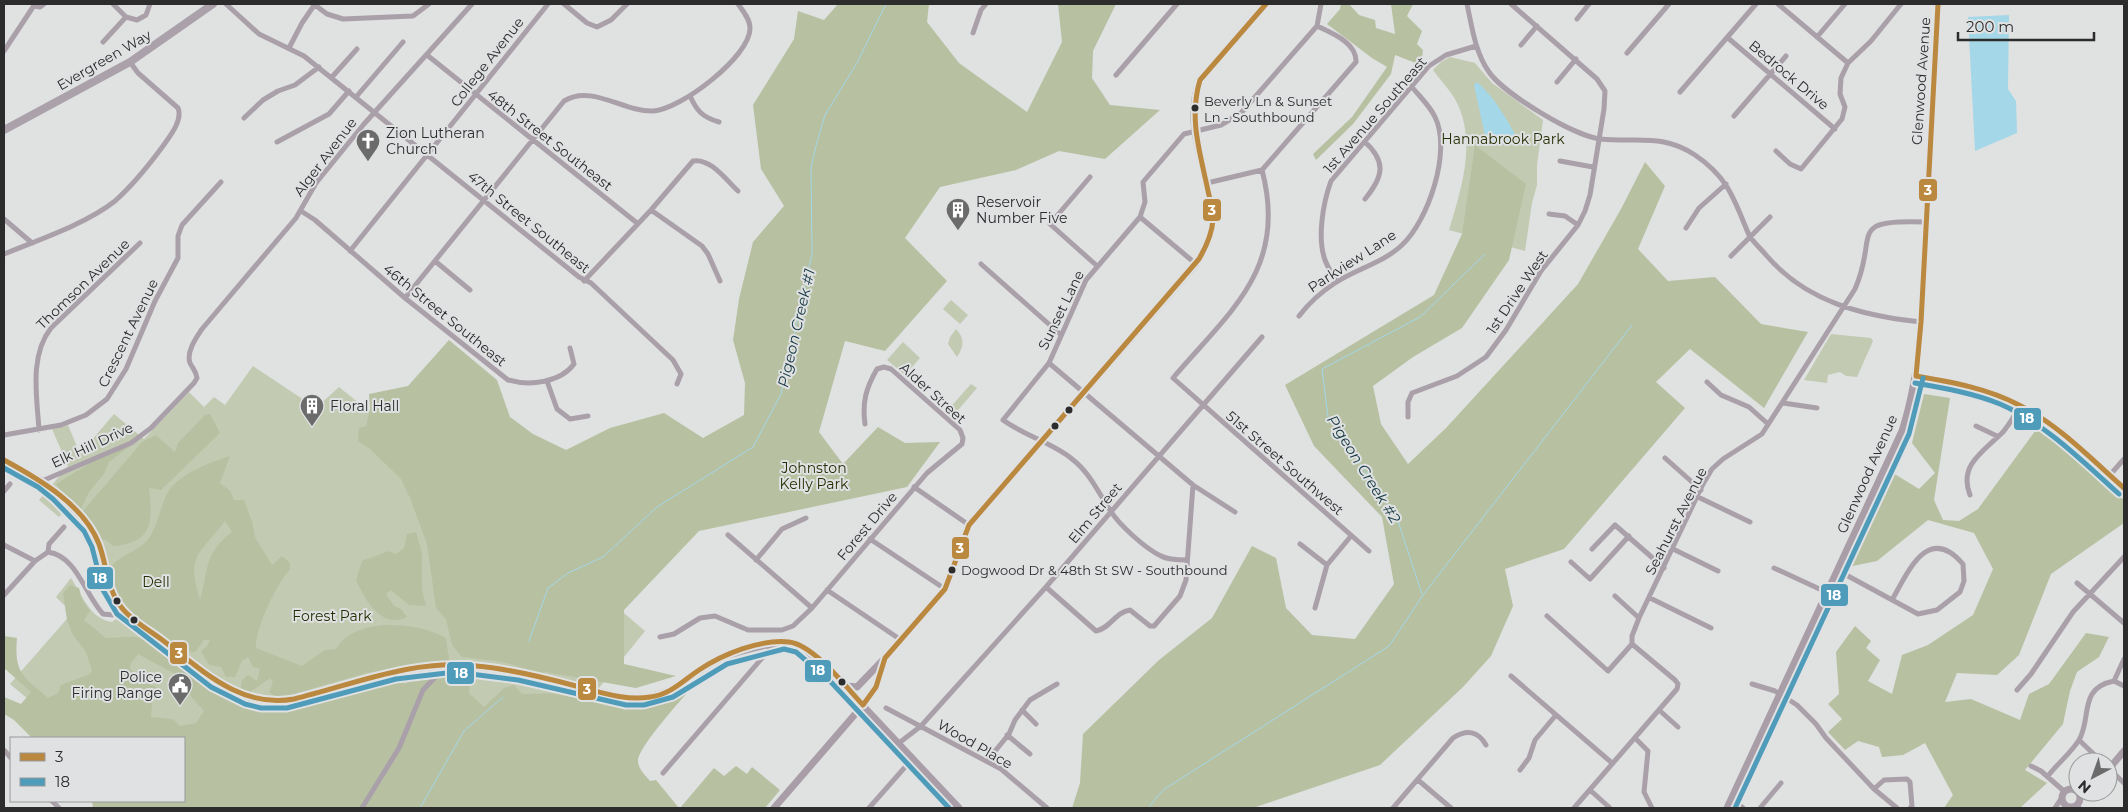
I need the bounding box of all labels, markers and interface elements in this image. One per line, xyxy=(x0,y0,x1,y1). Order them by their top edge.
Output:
scale bar xyxy=(1958,10,2094,42)
street label: College Avenue xyxy=(446,14,528,110)
street label: Glenwood Avenue xyxy=(1908,17,1934,145)
text: 200 m xyxy=(1966,17,2014,36)
street label: Evergreen Way xyxy=(54,26,155,94)
street label: Bedrock Drive xyxy=(1745,36,1833,114)
street label: 1st Avenue Southeast xyxy=(1319,53,1431,177)
street label: 48th Street Southeast xyxy=(484,85,617,195)
place label: Beverly Ln & Sunset Ln - Southbound xyxy=(1204,93,1332,125)
marker: Beverly Ln & Sunset Ln - Southbound xyxy=(1190,103,1200,113)
street label: Alger Avenue xyxy=(290,114,360,200)
place label: Zion Lutheran Church xyxy=(386,124,485,158)
church icon: Zion Lutheran Church xyxy=(355,128,381,162)
park label: Hannabrook Park xyxy=(1441,130,1565,148)
street label: 47th Street Southeast xyxy=(464,167,594,277)
line badge: 3 xyxy=(1918,178,1938,202)
text: 3 xyxy=(1923,181,1932,199)
place label: Reservoir Number Five xyxy=(976,193,1067,227)
building icon: Reservoir Number Five xyxy=(945,197,971,231)
line badge: 3 xyxy=(1202,198,1222,222)
text: 3 xyxy=(1207,201,1216,219)
street label: Parkview Lane xyxy=(1304,226,1400,296)
street label: Thomson Avenue xyxy=(33,235,133,333)
street label: 1st Drive West xyxy=(1482,246,1552,337)
street label: 46th Street Southeast xyxy=(380,260,511,371)
water label: Pigeon Creek #1 xyxy=(773,266,819,389)
street label: Sunset Lane xyxy=(1034,267,1088,353)
street label: Crescent Avenue xyxy=(94,276,162,390)
street label: Alder Street xyxy=(896,358,970,428)
building icon: Floral Hall xyxy=(299,393,325,427)
place label: Floral Hall xyxy=(330,397,399,415)
unlabelled marker xyxy=(1064,405,1074,415)
street label: 51st Street Southwest xyxy=(1222,407,1348,519)
line badge: 18 xyxy=(2013,407,2042,431)
text: 18 xyxy=(2020,409,2034,427)
water label: Pigeon Creek #2 xyxy=(1323,411,1405,527)
street label: Glenwood Avenue xyxy=(1833,412,1901,536)
street label: Elk Hill Drive xyxy=(48,418,136,472)
unlabelled marker xyxy=(1050,421,1060,431)
park label: Johnston Kelly Park xyxy=(780,459,849,493)
street label: Seahurst Avenue xyxy=(1641,464,1711,578)
street label: Elm Street xyxy=(1064,479,1126,547)
street label: Forest Drive xyxy=(833,488,901,564)
line badge: 3 xyxy=(951,536,970,560)
text: 3 xyxy=(955,539,964,557)
place label: Dogwood Dr & 48th St SW - Southbound xyxy=(961,562,1228,578)
marker: Dogwood Dr & 48th St SW - Southbound xyxy=(947,565,957,575)
line badge: 18 xyxy=(86,566,114,590)
text: 18 xyxy=(93,569,107,587)
park label: Dell xyxy=(142,573,170,591)
line badge: 18 xyxy=(1820,583,1849,607)
text: 18 xyxy=(1827,586,1841,604)
unlabelled marker xyxy=(112,596,122,606)
park label: Forest Park xyxy=(292,607,372,625)
unlabelled marker xyxy=(129,615,139,625)
line badge: 3 xyxy=(169,641,188,665)
text: 3 xyxy=(174,644,183,662)
line badge: 18 xyxy=(804,659,832,683)
line badge: 18 xyxy=(446,661,475,685)
text: 18 xyxy=(811,661,825,679)
text: 18 xyxy=(454,664,468,682)
place label: Police Firing Range xyxy=(72,668,162,702)
public building icon: Police Firing Range xyxy=(167,672,193,706)
line badge: 3 xyxy=(577,677,597,701)
unlabelled marker xyxy=(837,677,847,687)
text: 3 xyxy=(582,680,591,698)
street label: Wood Place xyxy=(934,715,1016,773)
legend xyxy=(10,737,185,802)
text: 3 xyxy=(55,747,63,766)
north arrow xyxy=(2068,752,2118,802)
text: 18 xyxy=(55,772,70,791)
text: N xyxy=(2074,776,2095,797)

